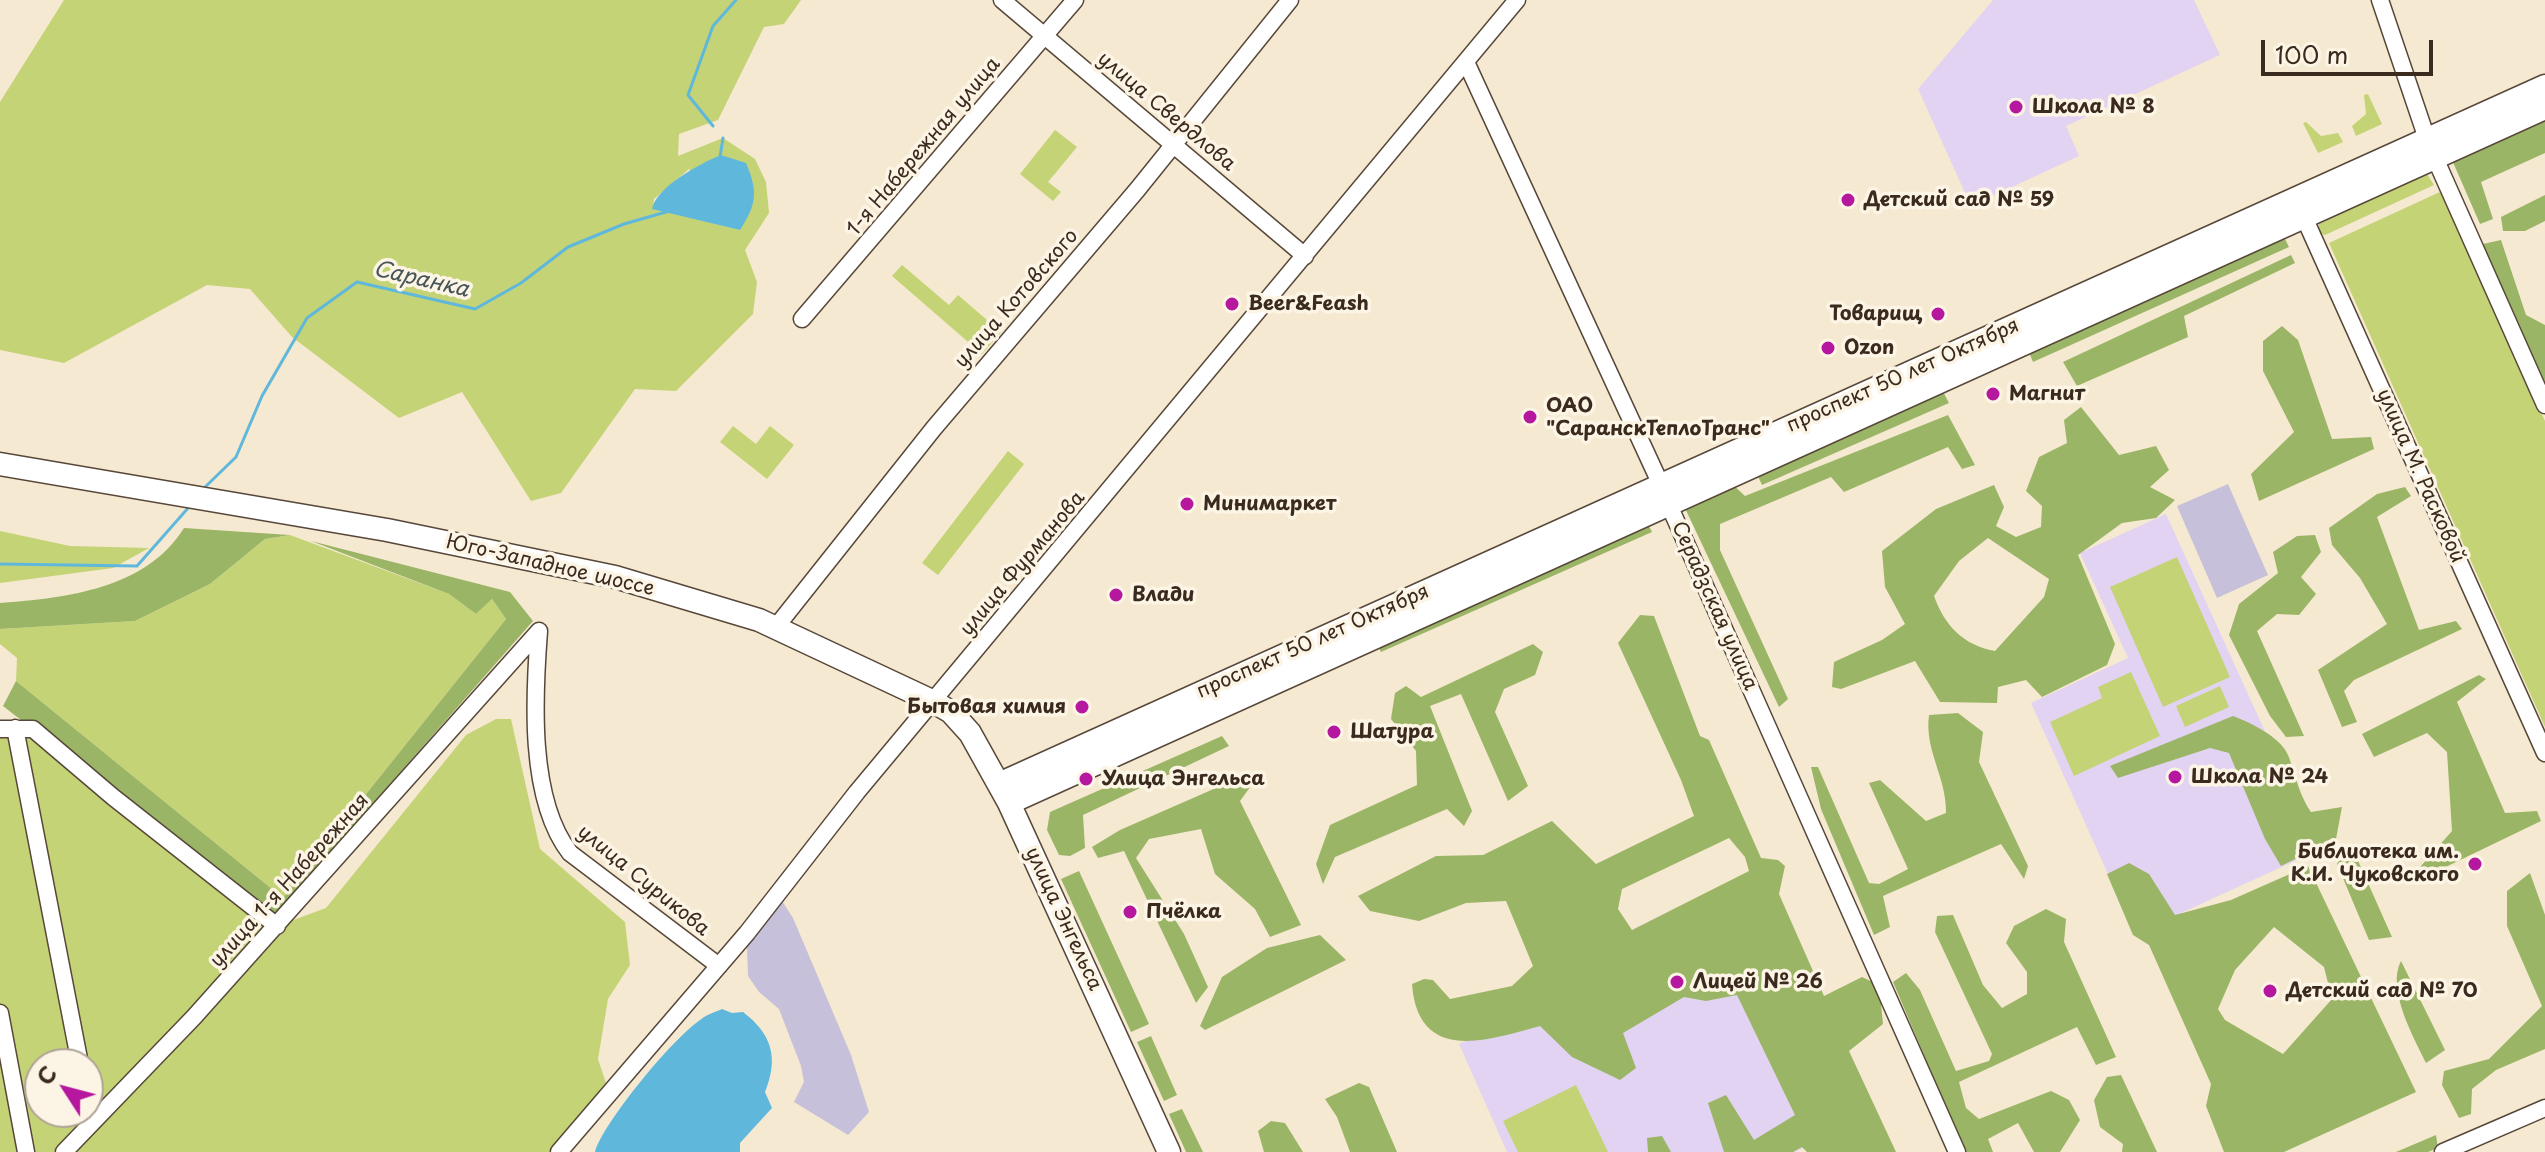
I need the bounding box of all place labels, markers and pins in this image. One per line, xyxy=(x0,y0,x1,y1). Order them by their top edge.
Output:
place label: Школа № 8 xyxy=(2032,95,2155,119)
marker: Школа № 8 xyxy=(2007,98,2025,116)
place label: Детский сад № 59 xyxy=(1864,188,2054,212)
marker: Детский сад № 59 xyxy=(1839,191,1857,209)
place label: Beer&Feash xyxy=(1248,292,1369,316)
marker: Beer&Feash xyxy=(1223,295,1241,313)
place label: Товарищ xyxy=(1829,302,1922,326)
marker: Товарищ xyxy=(1929,305,1947,323)
place label: Ozon xyxy=(1844,336,1894,360)
marker: Ozon xyxy=(1819,339,1837,357)
place label: Магнит xyxy=(2009,382,2085,406)
marker: Магнит xyxy=(1984,385,2002,403)
place label: ОАО "СаранскТеплоТранс" xyxy=(1546,394,1770,441)
marker: ОАО "СаранскТеплоТранс" xyxy=(1521,408,1539,426)
place label: Минимаркет xyxy=(1203,492,1336,516)
marker: Минимаркет xyxy=(1178,495,1196,513)
place label: Влади xyxy=(1132,583,1195,607)
marker: Влади xyxy=(1107,586,1125,604)
place label: Бытовая химия xyxy=(907,695,1066,719)
marker: Бытовая химия xyxy=(1073,698,1091,716)
place label: Шатура xyxy=(1350,720,1434,744)
marker: Шатура xyxy=(1325,723,1343,741)
place label: Школа № 24 xyxy=(2191,765,2328,789)
place label: Улица Энгельса xyxy=(1102,767,1265,791)
marker: Школа № 24 xyxy=(2166,768,2184,786)
marker: Улица Энгельса xyxy=(1077,770,1095,788)
place label: Библиотека им. К.И. Чуковского xyxy=(2291,840,2459,887)
marker: Библиотека им. К.И. Чуковского xyxy=(2466,855,2484,873)
place label: Пчёлка xyxy=(1146,900,1222,924)
marker: Пчёлка xyxy=(1121,903,1139,921)
place label: Лицей № 26 xyxy=(1693,970,1823,994)
marker: Лицей № 26 xyxy=(1668,973,1686,991)
place label: Детский сад № 70 xyxy=(2286,979,2478,1003)
marker: Детский сад № 70 xyxy=(2261,982,2279,1000)

